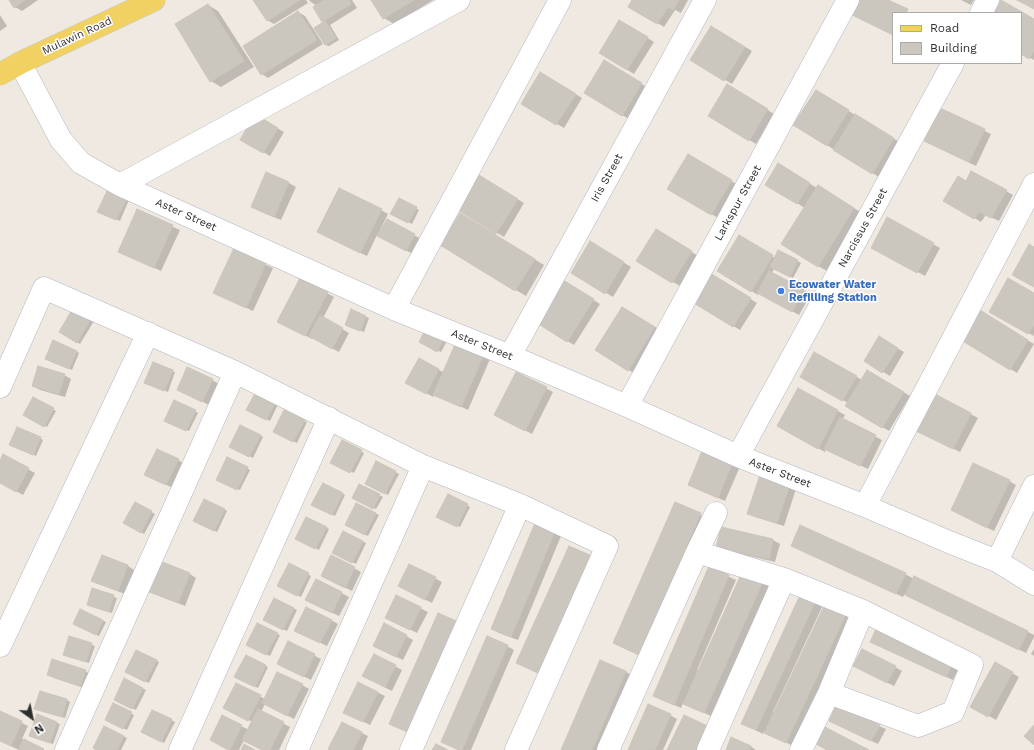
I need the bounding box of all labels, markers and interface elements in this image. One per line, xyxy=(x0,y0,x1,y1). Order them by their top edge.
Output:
legend xyxy=(892,12,1022,64)
street label: Mulawin Road xyxy=(40,14,114,58)
text: Road xyxy=(930,21,959,35)
text: Building xyxy=(930,41,977,55)
street label: Iris Street xyxy=(588,152,626,204)
street label: Larkspur Street xyxy=(712,163,764,243)
street label: Narcissus Street xyxy=(836,186,890,270)
street label: Aster Street xyxy=(153,196,219,234)
place label: Ecowater Water Refilling Station xyxy=(789,278,877,304)
marker: Ecowater Water Refilling Station xyxy=(776,286,786,296)
street label: Aster Street xyxy=(449,327,515,363)
street label: Aster Street xyxy=(747,455,813,491)
north arrow xyxy=(12,698,52,738)
text: N xyxy=(32,721,46,736)

